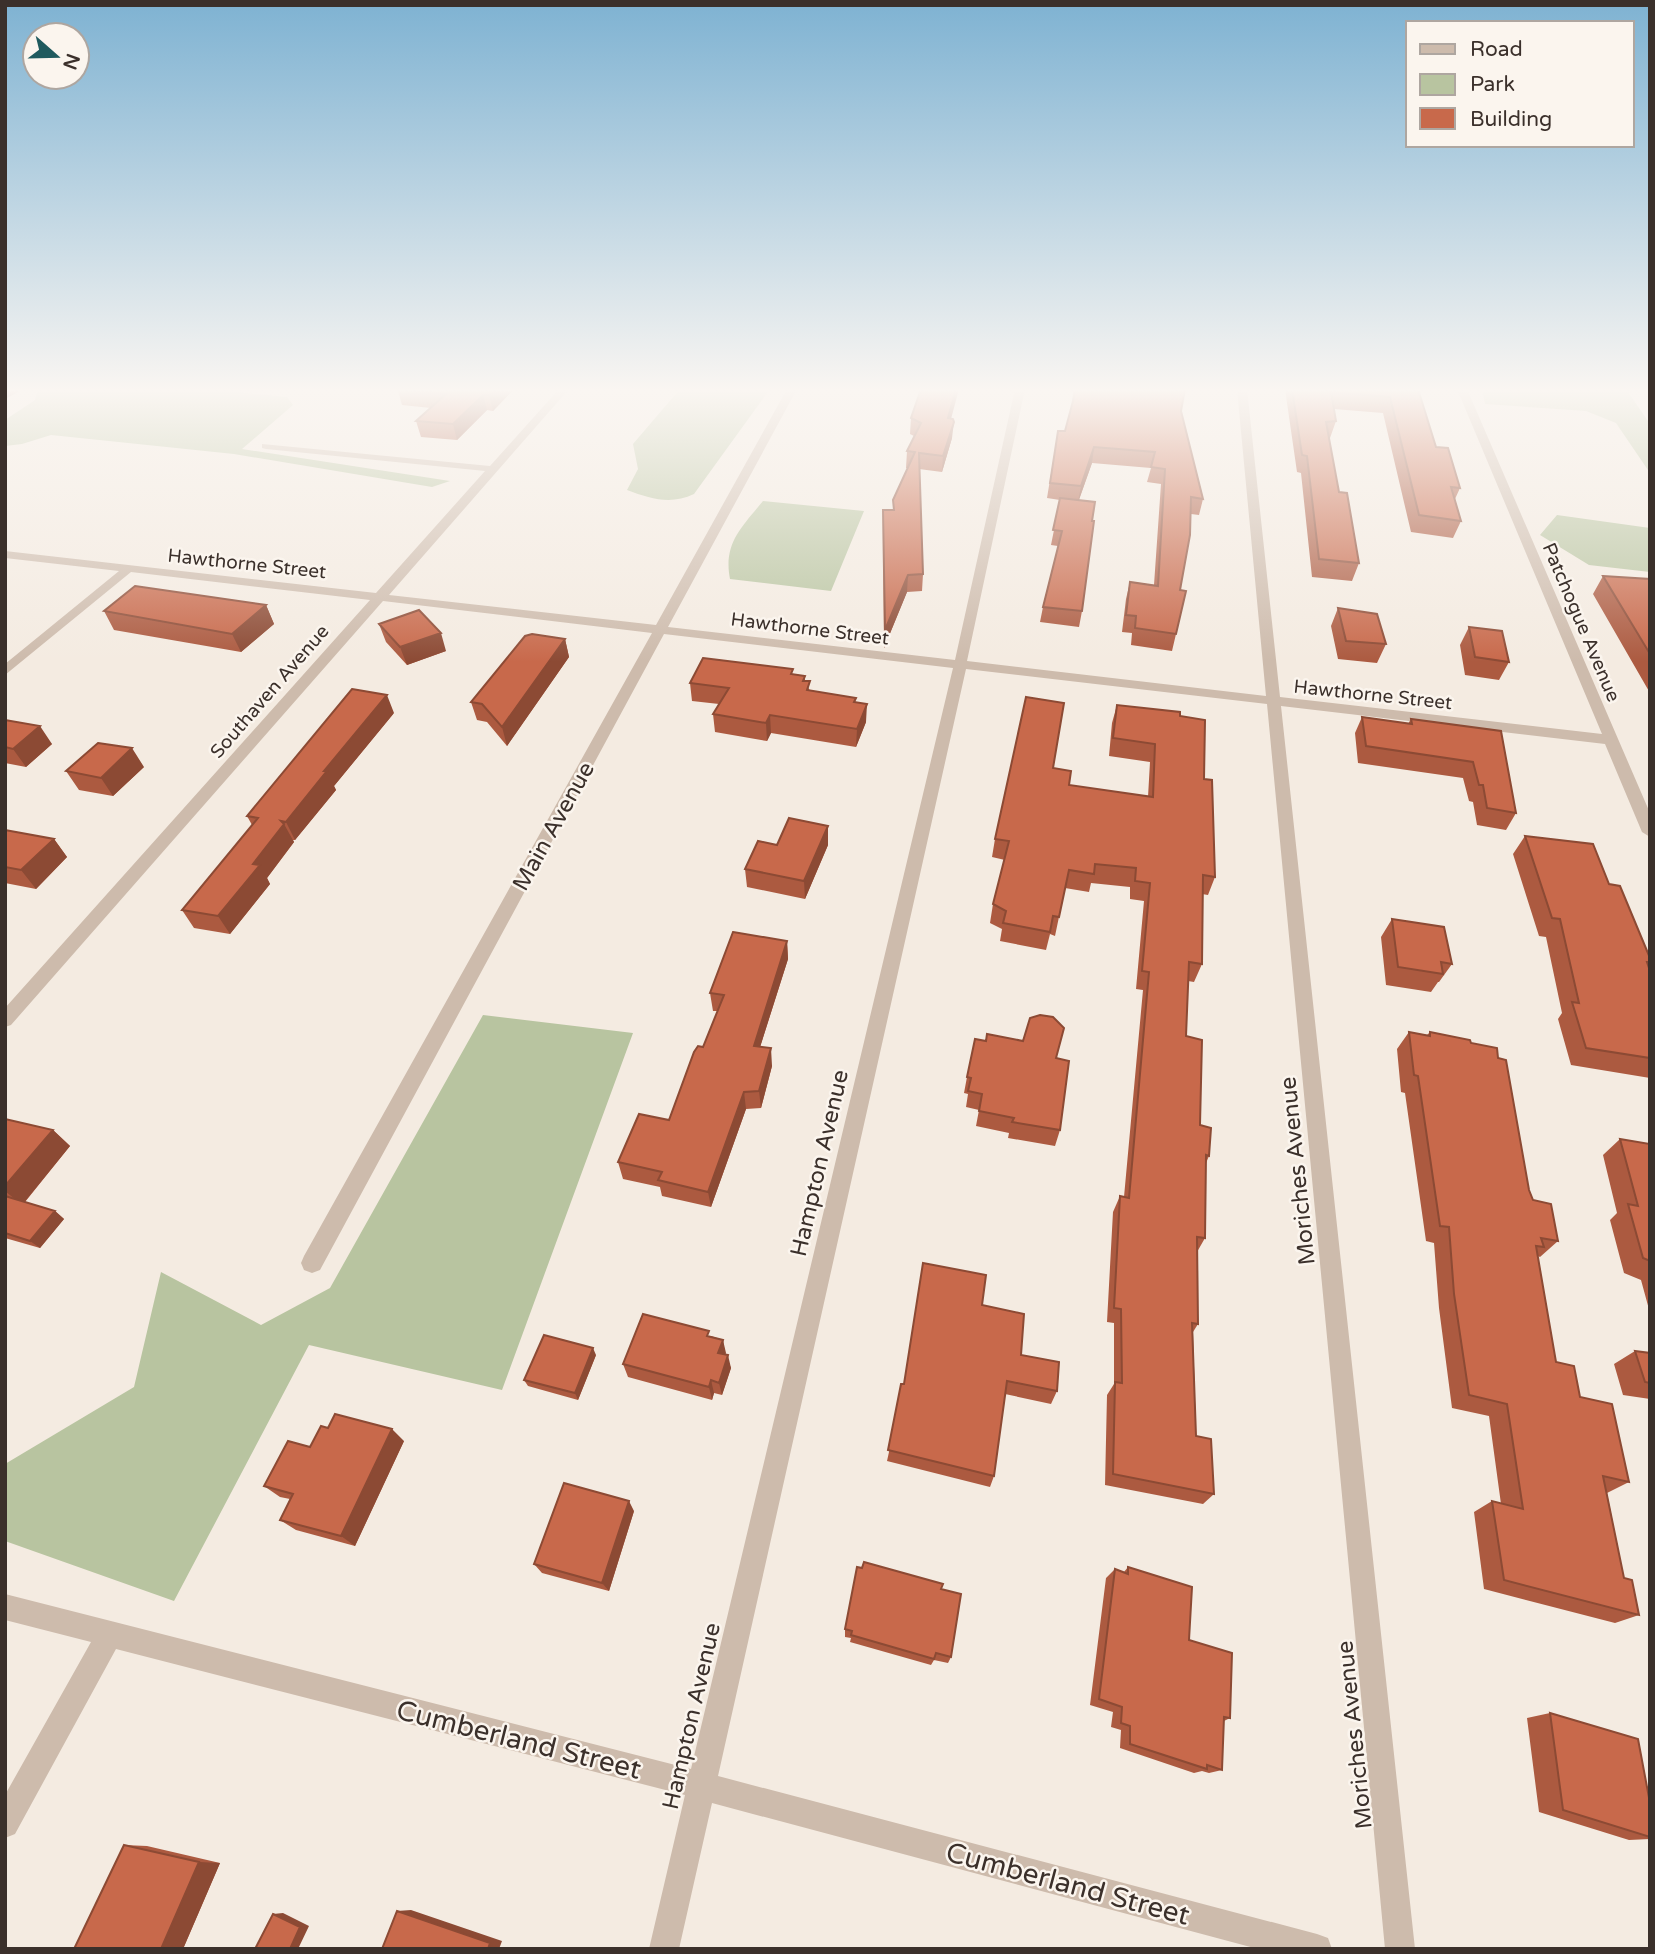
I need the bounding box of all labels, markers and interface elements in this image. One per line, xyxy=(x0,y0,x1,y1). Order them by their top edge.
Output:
north arrow xyxy=(21,21,91,91)
legend xyxy=(1406,21,1634,147)
text: Road xyxy=(1470,37,1523,62)
text: N xyxy=(58,51,84,72)
text: Park xyxy=(1470,72,1515,97)
text: Building xyxy=(1470,107,1552,132)
street label: Patchogue Avenue xyxy=(1538,540,1624,705)
street label: Hawthorne Street xyxy=(166,545,327,583)
street label: Hawthorne Street xyxy=(729,608,890,650)
street label: Southaven Avenue xyxy=(206,621,334,763)
street label: Hawthorne Street xyxy=(1292,676,1453,714)
street label: Main Avenue xyxy=(507,757,601,896)
street label: Hampton Avenue xyxy=(785,1067,855,1259)
street label: Moriches Avenue xyxy=(1274,1075,1322,1266)
street label: Hampton Avenue xyxy=(657,1620,727,1812)
street label: Moriches Avenue xyxy=(1331,1639,1379,1830)
street label: Cumberland Street xyxy=(393,1693,645,1787)
street label: Cumberland Street xyxy=(942,1835,1194,1933)

